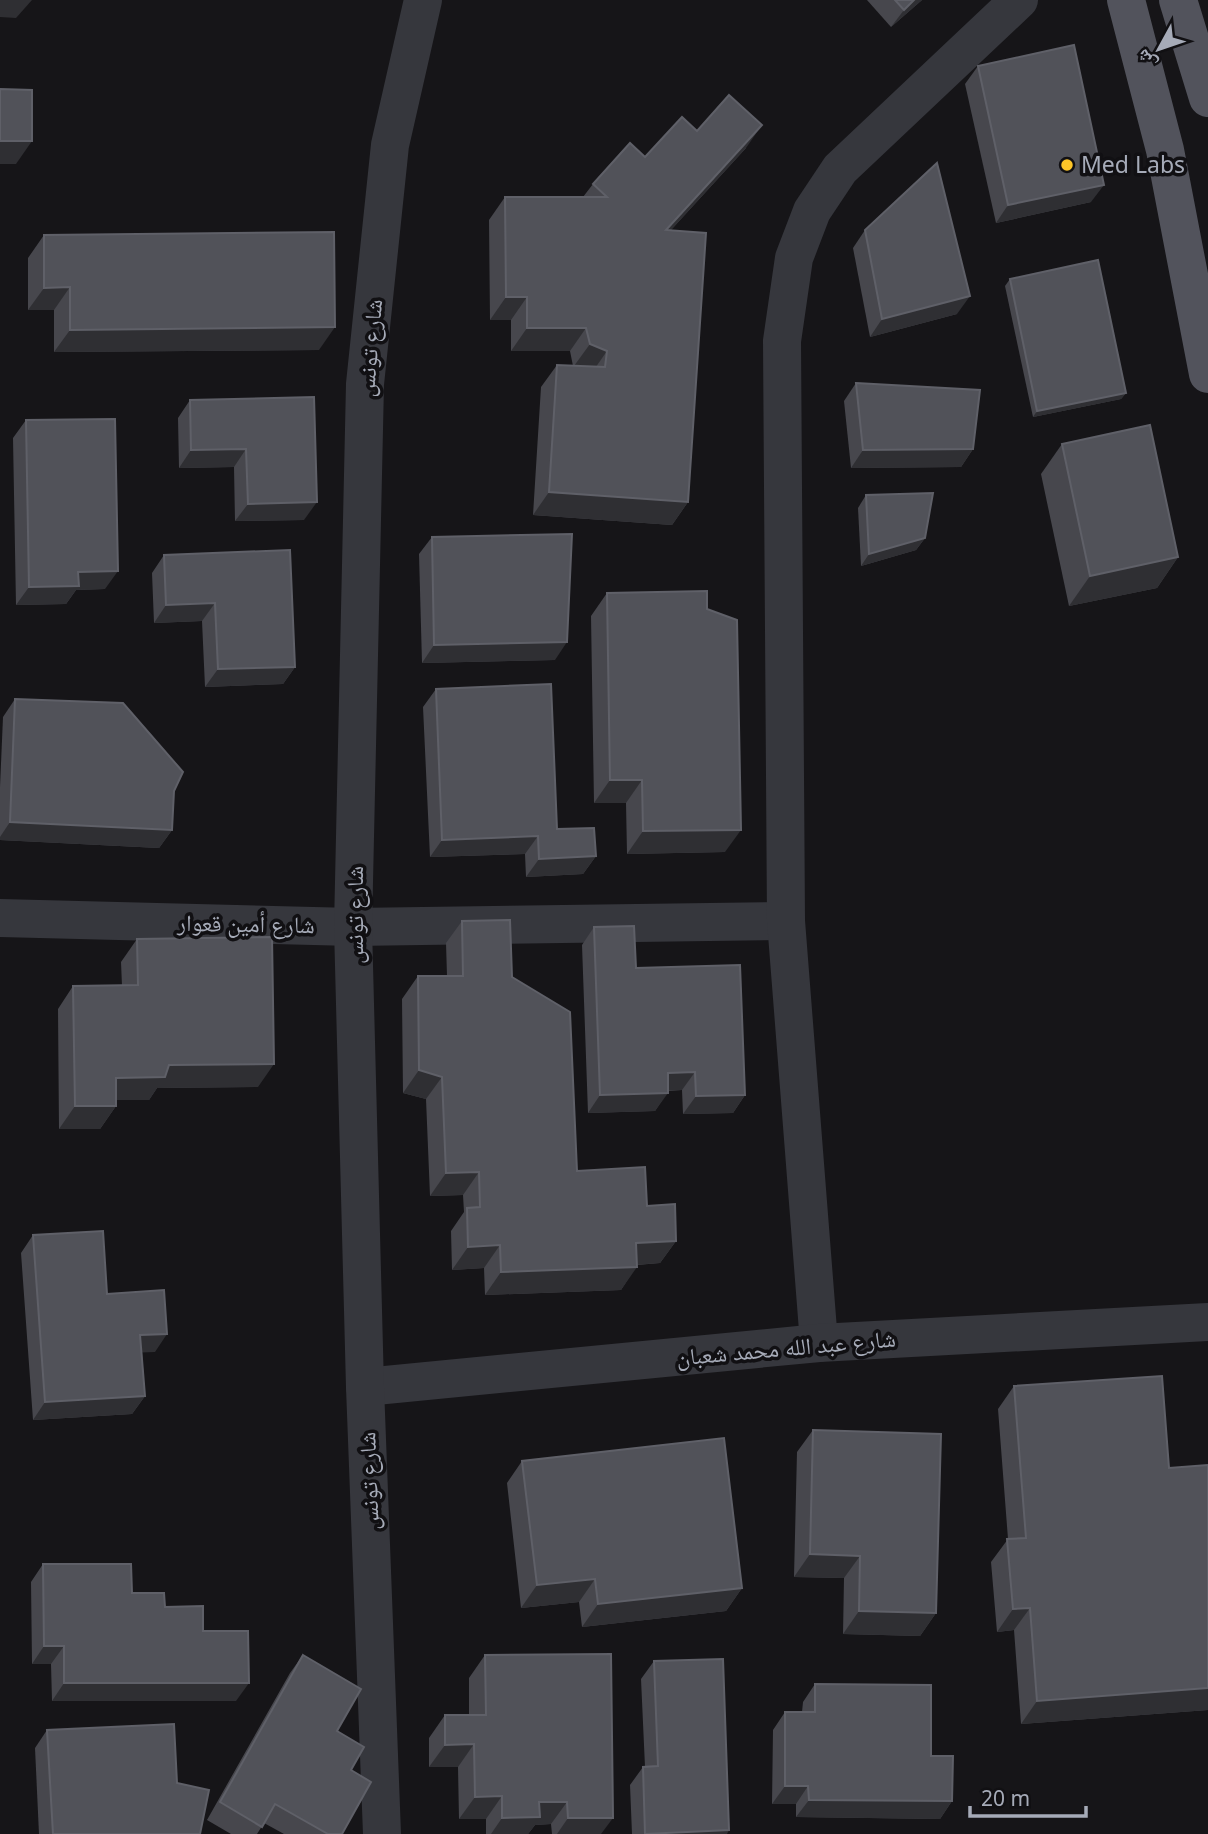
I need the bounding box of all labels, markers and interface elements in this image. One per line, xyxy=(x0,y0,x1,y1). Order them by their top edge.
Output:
north arrow xyxy=(1124,14,1194,84)
text: ش xyxy=(1130,44,1162,76)
place label: Med Labs xyxy=(1081,148,1185,180)
marker: Med Labs xyxy=(1059,157,1075,173)
street label: شارع تونس xyxy=(349,298,389,398)
street label: شارع تونس xyxy=(338,866,370,964)
street label: شارع أمين قعوار xyxy=(176,906,315,940)
street label: شارع عبد الله محمد شعبان xyxy=(675,1321,897,1373)
street label: شارع تونس xyxy=(350,1431,386,1531)
scale bar xyxy=(970,1774,1086,1818)
text: 20 m xyxy=(981,1784,1030,1812)

